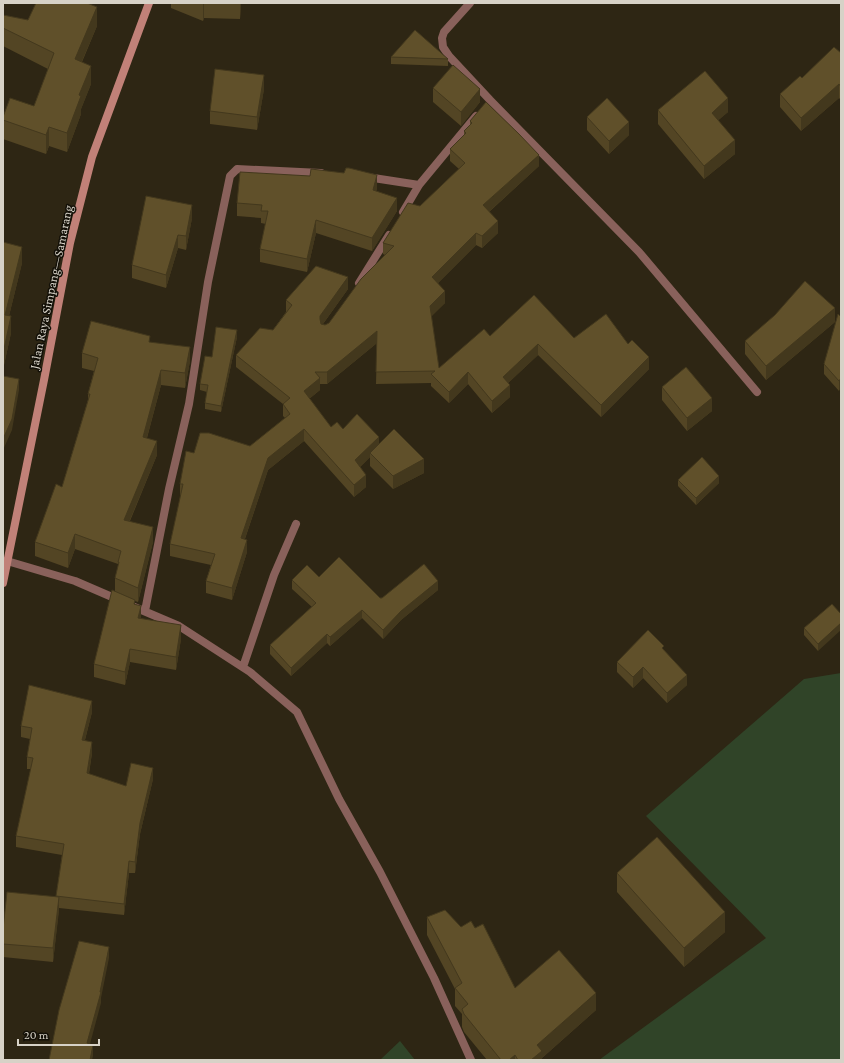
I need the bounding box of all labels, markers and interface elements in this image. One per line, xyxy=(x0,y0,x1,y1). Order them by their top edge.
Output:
street label: Jalan Raya Simpang—Samarang xyxy=(26,203,76,371)
scale bar xyxy=(18,1021,99,1047)
text: 20 m xyxy=(24,1028,49,1042)

